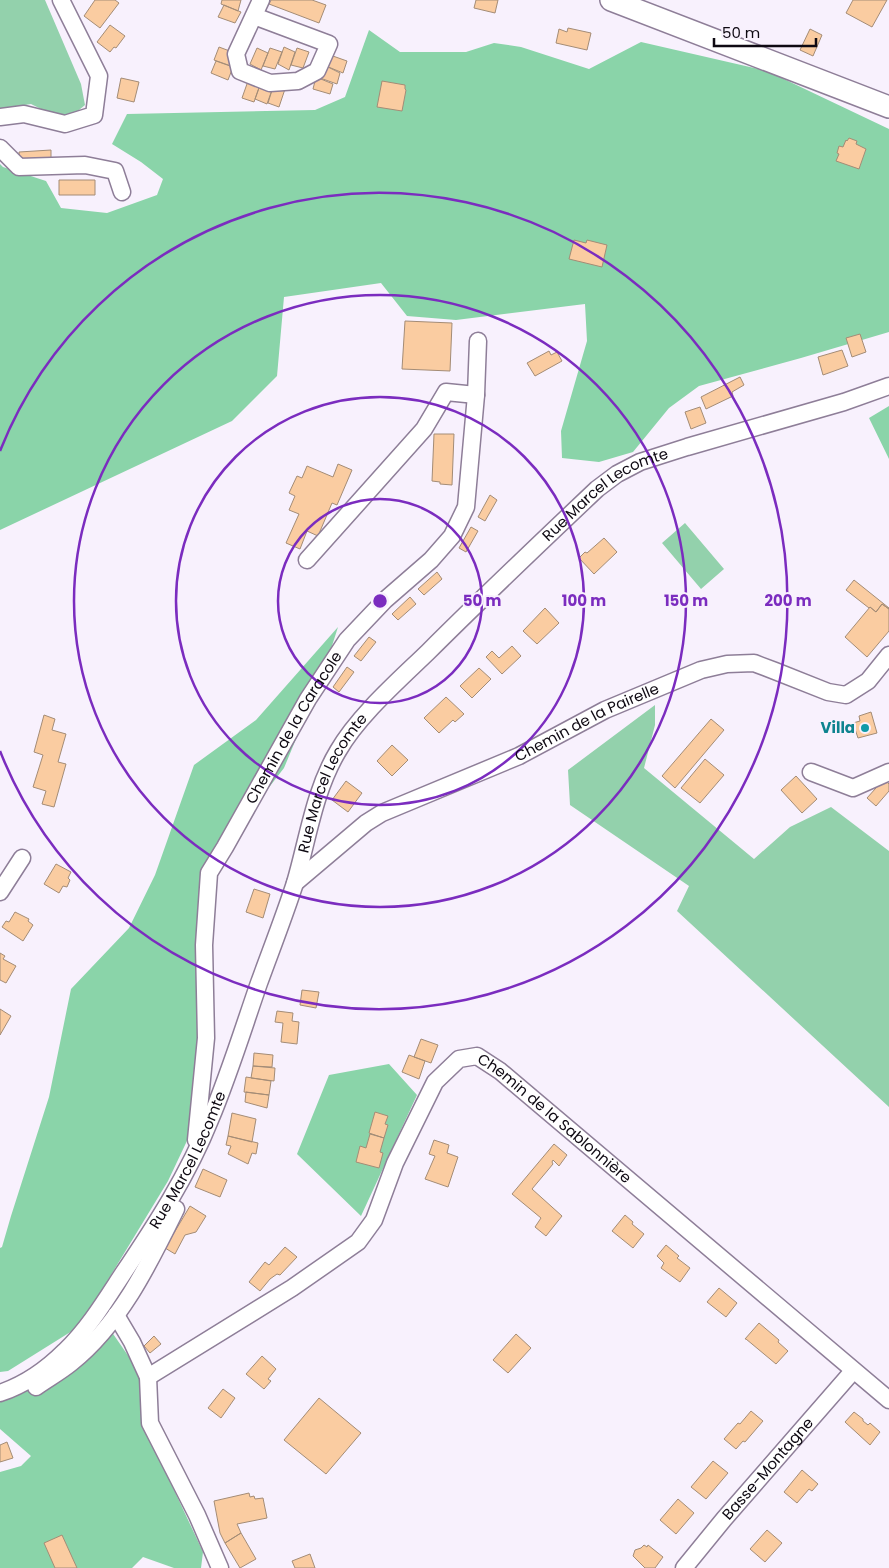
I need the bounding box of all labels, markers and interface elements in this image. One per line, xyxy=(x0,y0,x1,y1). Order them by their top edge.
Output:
scale bar xyxy=(714,15,816,47)
text: 50 m xyxy=(722,22,760,43)
street label: Rue Marcel Lecomte xyxy=(537,443,671,546)
text: 50 m xyxy=(463,590,501,611)
text: 100 m xyxy=(562,590,606,611)
text: 150 m xyxy=(664,590,708,611)
text: 200 m xyxy=(764,590,812,611)
centre of rings xyxy=(371,592,389,610)
street label: Chemin de la Caracole xyxy=(240,647,347,808)
street label: Chemin de la Pairelle xyxy=(511,678,662,767)
street label: Rue Marcel Lecomte xyxy=(292,709,372,855)
place label: Villa xyxy=(821,717,855,738)
marker: Villa xyxy=(859,722,871,734)
street label: Chemin de la Sablonnière xyxy=(474,1048,636,1188)
street label: Rue Marcel Lecomte xyxy=(144,1088,230,1233)
street label: Basse-Montagne xyxy=(717,1413,818,1524)

